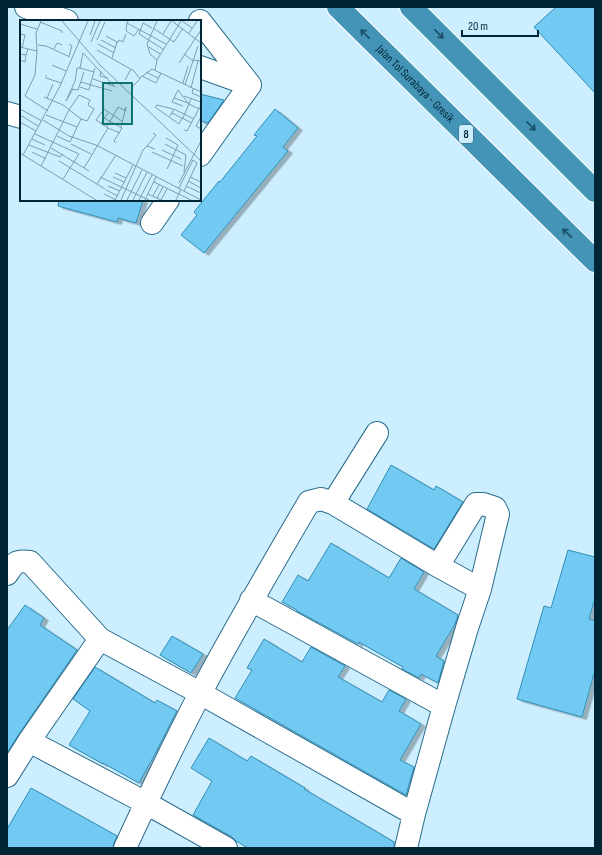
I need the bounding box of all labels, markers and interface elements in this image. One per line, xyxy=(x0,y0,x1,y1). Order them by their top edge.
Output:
scale bar xyxy=(462,12,538,38)
text: 20 m xyxy=(468,19,488,34)
inset map xyxy=(20,20,201,201)
one-way arrow xyxy=(360,29,370,39)
one-way arrow xyxy=(434,29,444,39)
street label: Jalan Tol Surabaya - Gresik xyxy=(372,41,458,126)
one-way arrow xyxy=(526,122,536,131)
road number: 8 xyxy=(459,125,473,143)
one-way arrow xyxy=(562,229,572,238)

